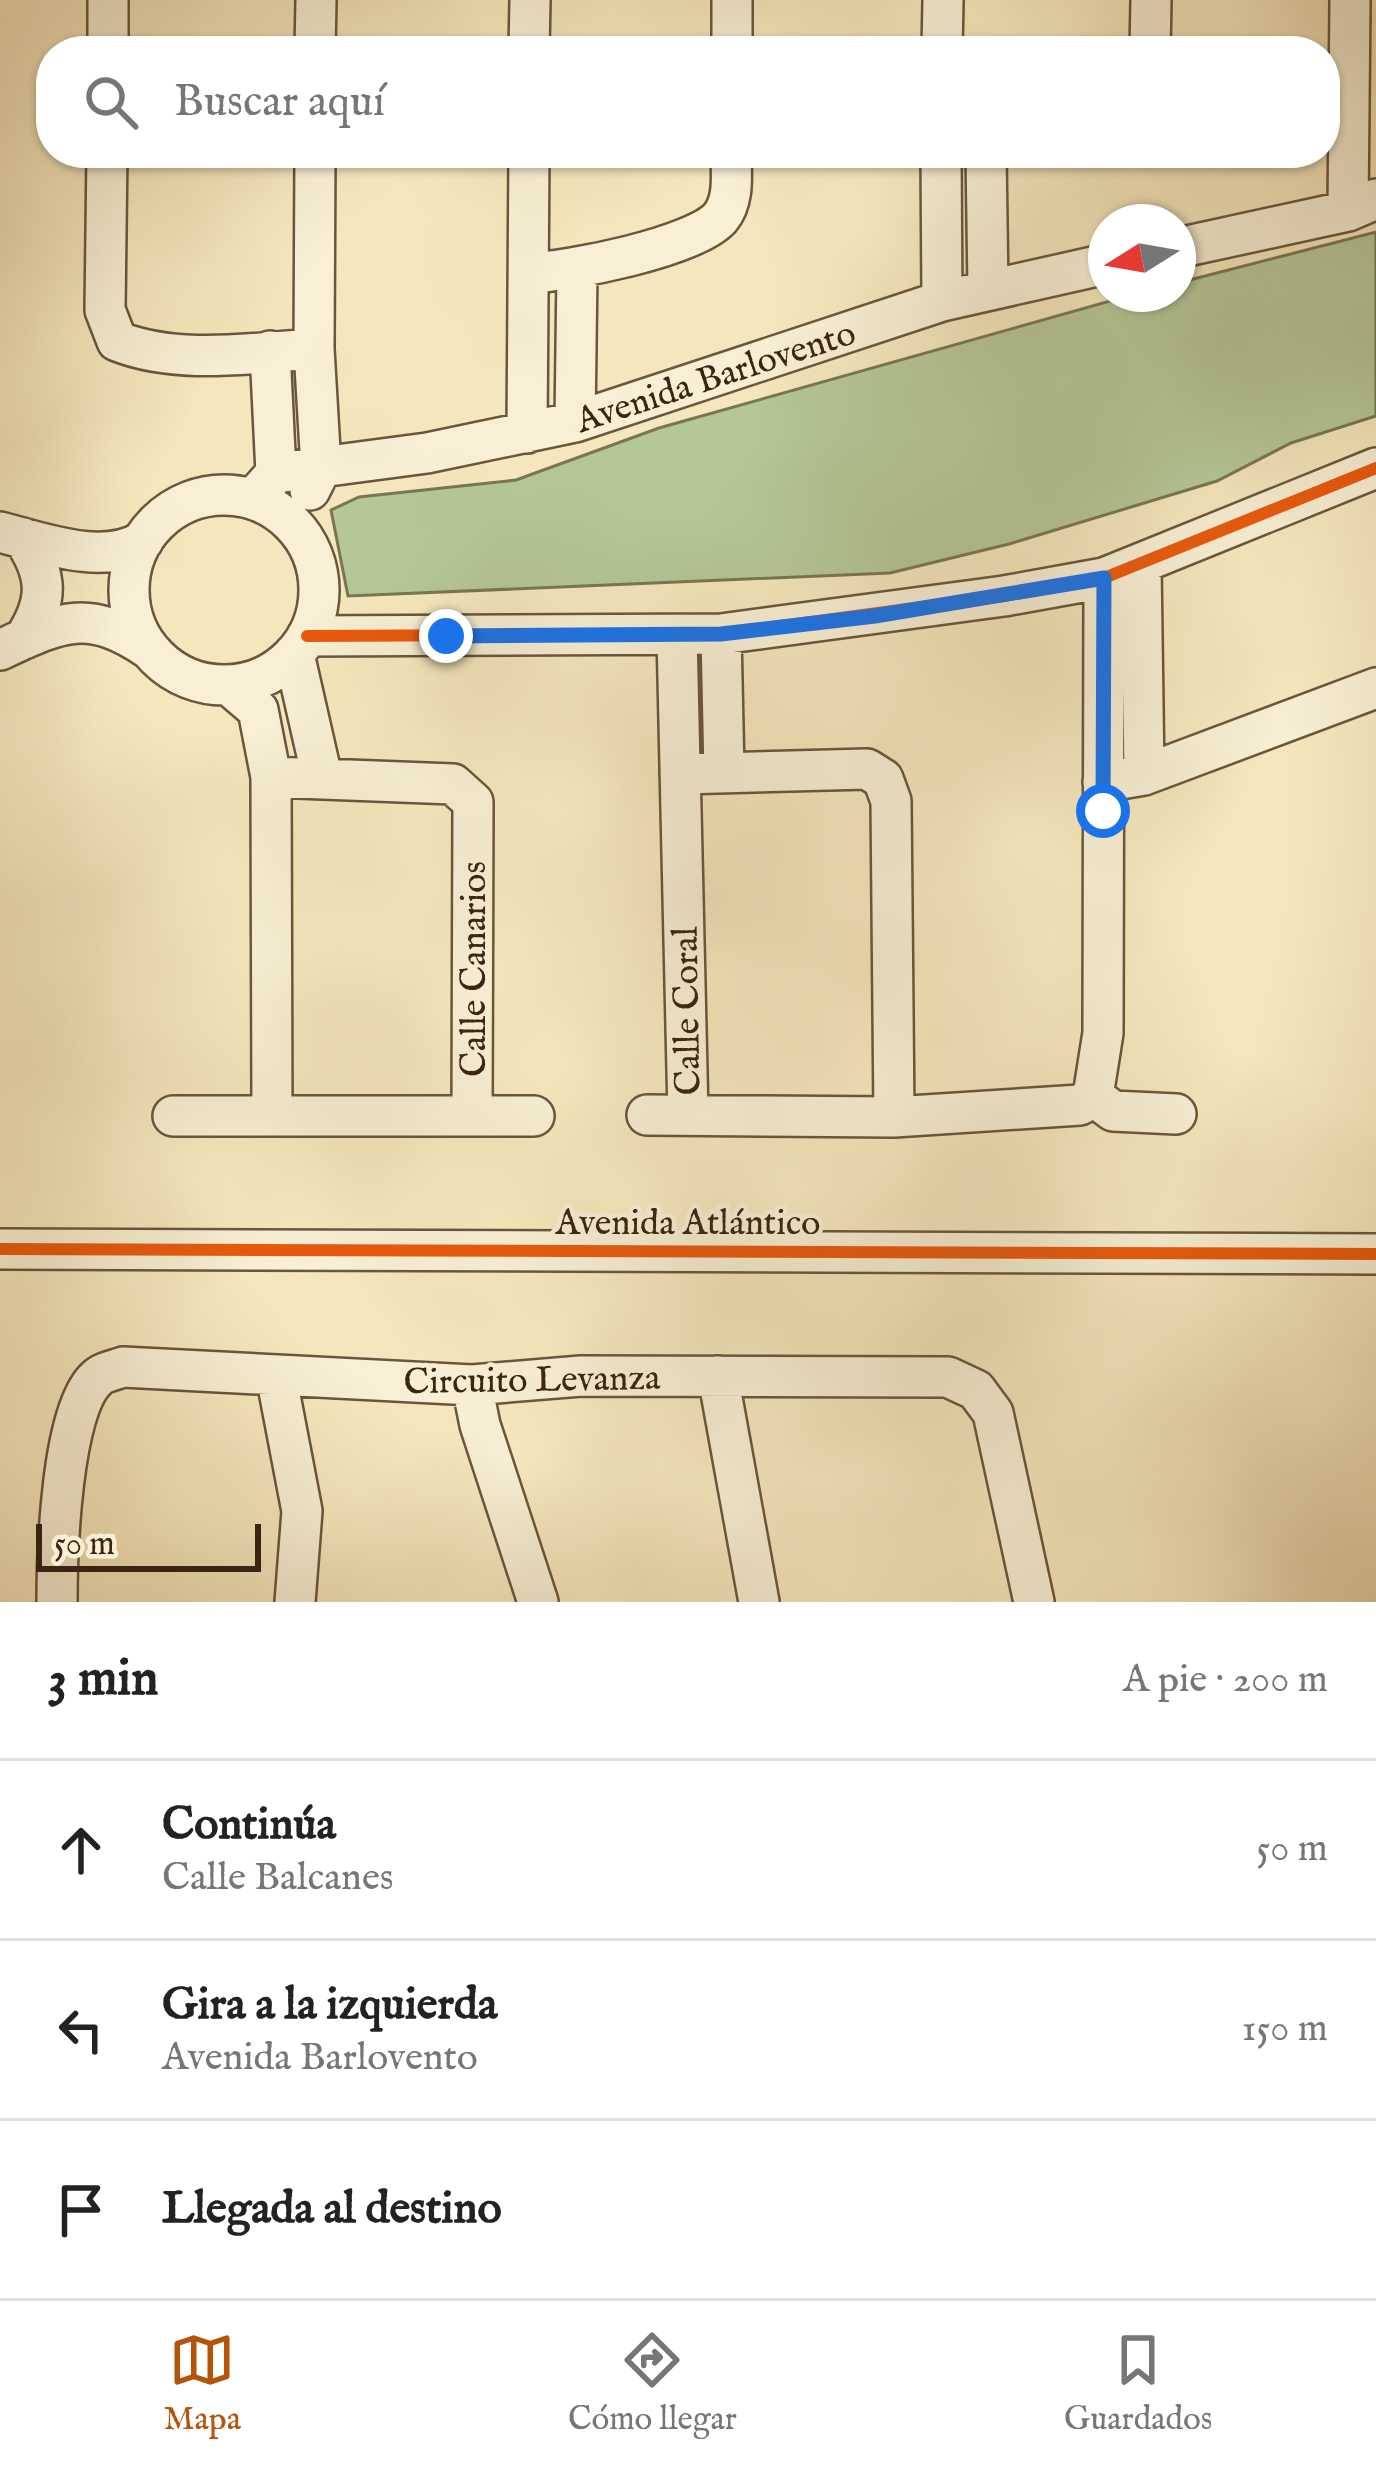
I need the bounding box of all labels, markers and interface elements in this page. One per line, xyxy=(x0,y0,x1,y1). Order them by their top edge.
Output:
search box xyxy=(36,36,1340,168)
icon: search xyxy=(78,69,144,135)
text: Buscar aquí xyxy=(174,74,385,131)
north arrow xyxy=(1088,204,1196,312)
street label: Avenida Barlovento xyxy=(569,311,862,445)
route end xyxy=(419,609,473,663)
route start xyxy=(1076,784,1130,838)
street label: Calle Canarios xyxy=(452,861,498,1077)
street label: Calle Coral xyxy=(664,926,712,1096)
street label: Avenida Atlántico xyxy=(554,1201,821,1247)
street label: Circuito Levanza xyxy=(403,1356,661,1406)
scale bar xyxy=(36,1518,261,1571)
text: 50 m xyxy=(54,1524,115,1566)
text: 3 min xyxy=(48,1648,158,1713)
text: A pie · 200 m xyxy=(1123,1656,1328,1705)
text: Continúa xyxy=(162,1797,336,1854)
icon: ahead xyxy=(48,1817,114,1883)
text: 50 m xyxy=(1256,1825,1328,1874)
text: Calle Balcanes xyxy=(162,1854,394,1903)
text: Gira a la izquierda xyxy=(162,1977,497,2034)
icon: left xyxy=(48,1997,114,2063)
text: 150 m xyxy=(1242,2005,1328,2054)
text: Avenida Barlovento xyxy=(162,2034,478,2083)
icon: arrive xyxy=(48,2177,114,2243)
text: Llegada al destino xyxy=(162,2181,502,2238)
tab: Mapa xyxy=(163,2327,241,2441)
tab: Cómo llegar xyxy=(568,2327,737,2441)
tab: Guardados xyxy=(1064,2327,1212,2441)

